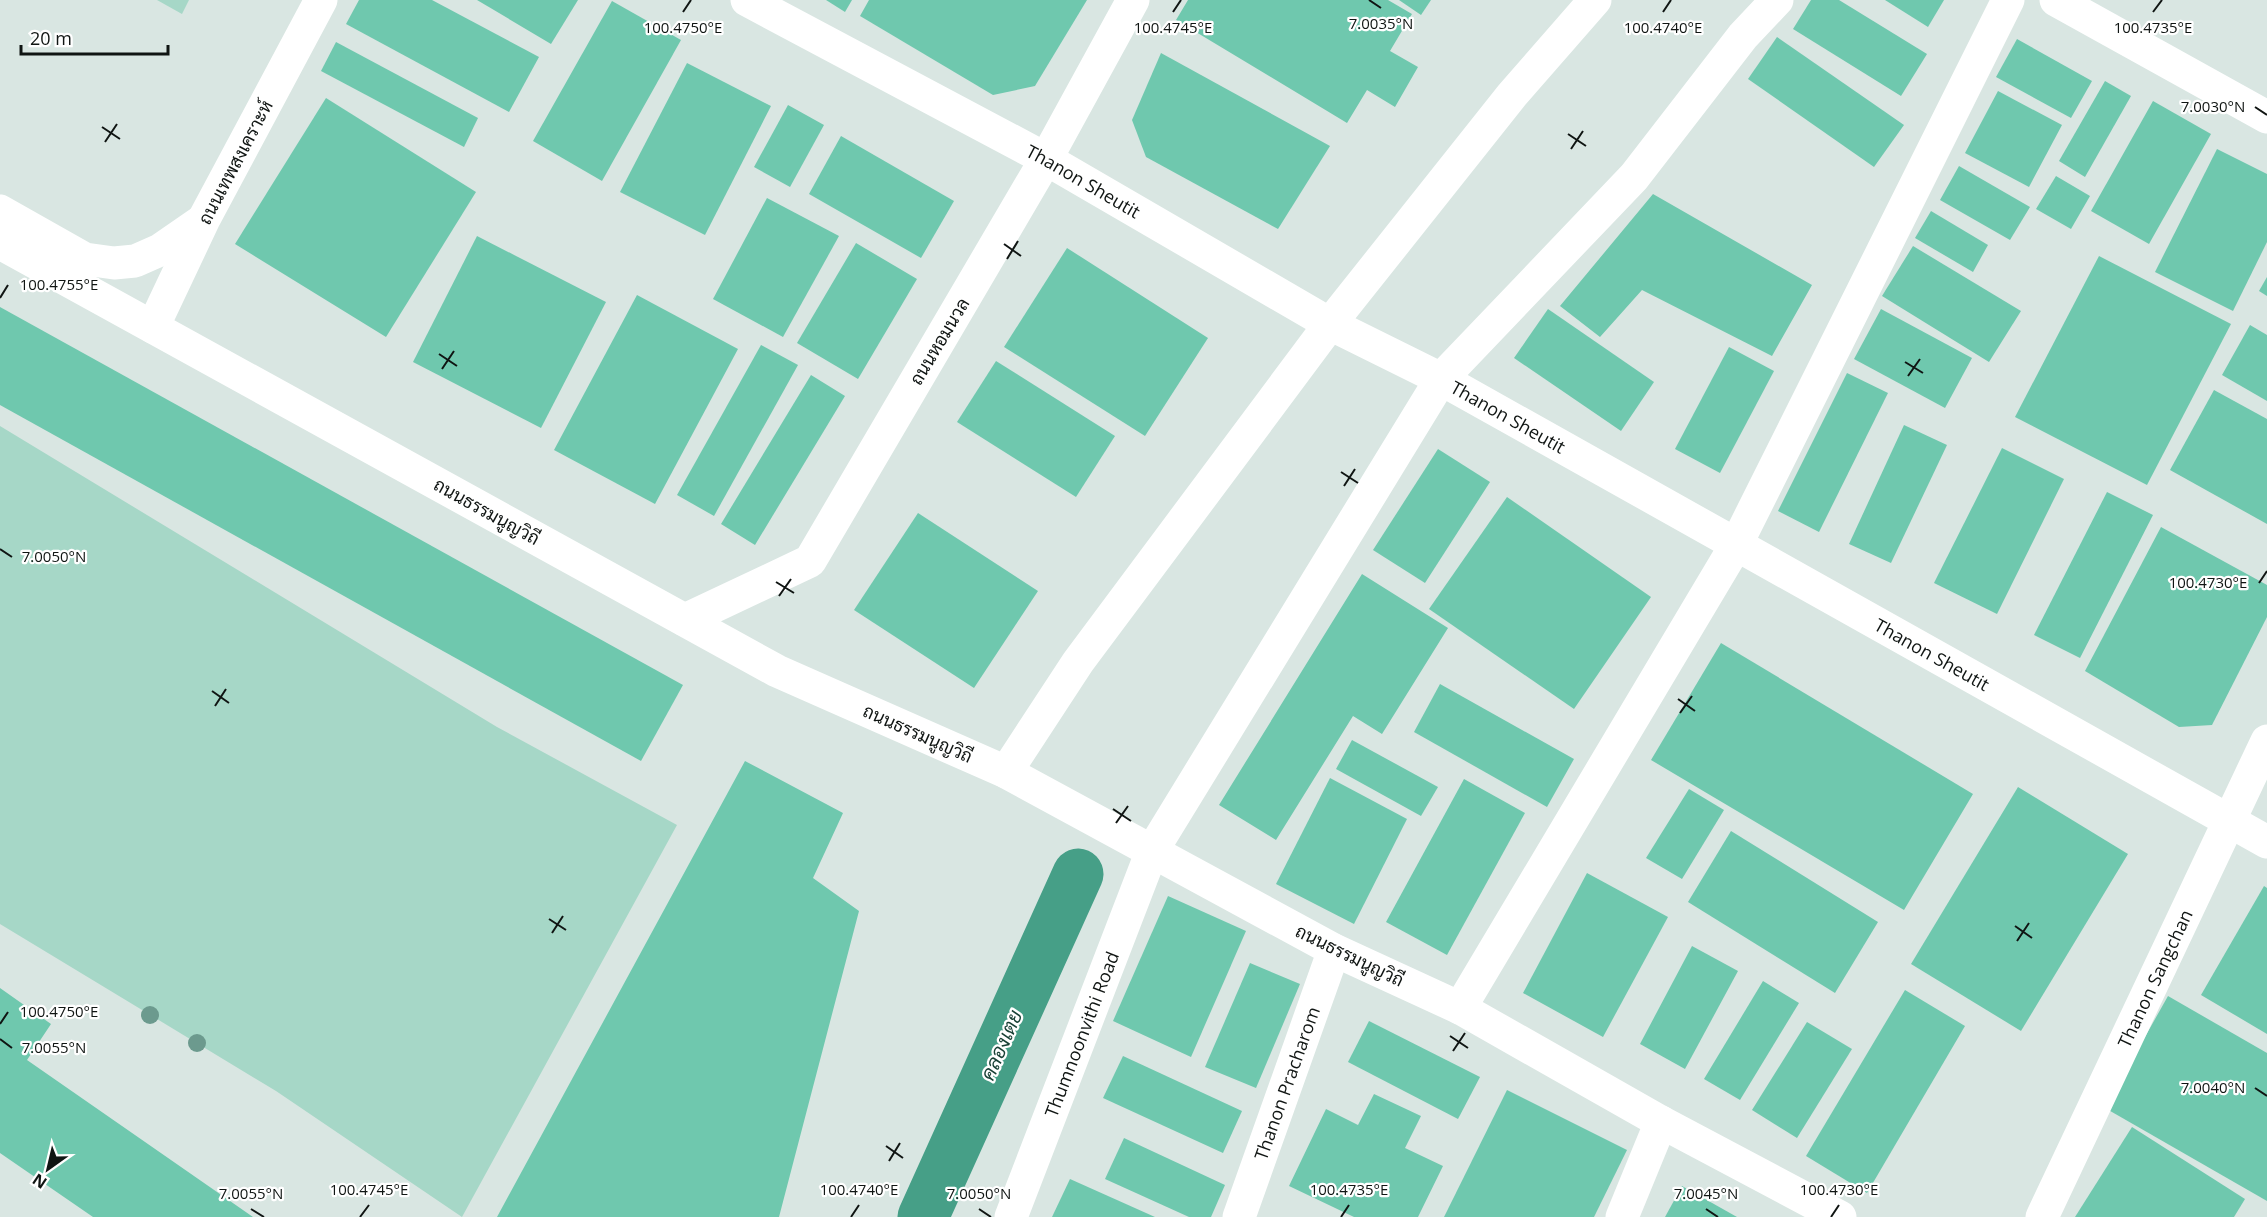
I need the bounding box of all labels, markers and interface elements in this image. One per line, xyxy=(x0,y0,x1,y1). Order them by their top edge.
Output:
text: 7.0035°N xyxy=(1349,13,1413,33)
text: 100.4750°E xyxy=(644,17,722,37)
text: 100.4745°E xyxy=(1134,17,1212,37)
text: 100.4740°E xyxy=(1624,17,1702,37)
text: 100.4735°E xyxy=(2114,17,2192,37)
scale bar xyxy=(21,18,168,56)
text: 20 m xyxy=(30,26,72,50)
street label: ถนนเทพสงเคราะห์ xyxy=(192,96,278,228)
text: 7.0030°N xyxy=(2181,96,2245,116)
street label: Thanon Sheutit xyxy=(1022,139,1145,223)
text: 100.4755°E xyxy=(20,274,98,294)
street label: ถนนหอมนวล xyxy=(904,293,974,389)
street label: Thanon Sheutit xyxy=(1446,375,1570,458)
street label: ถนนธรรมนูญวิถี xyxy=(429,472,544,552)
text: 7.0050°N xyxy=(22,546,86,566)
text: 100.4730°E xyxy=(2169,572,2247,592)
street label: Thanon Sheutit xyxy=(1870,613,1994,696)
street label: ถนนธรรมนูญวิถี xyxy=(859,698,977,770)
street label: Thanon Sangchan xyxy=(2112,905,2198,1051)
street label: ถนนธรรมนูญวิถี xyxy=(1291,918,1408,993)
street label: Thumnoonvithi Road xyxy=(1039,948,1124,1120)
text: 100.4750°E xyxy=(20,1001,98,1021)
street label: Thanon Pracharom xyxy=(1248,1003,1325,1163)
water label: คลองเตย xyxy=(974,1005,1029,1084)
text: 7.0055°N xyxy=(22,1037,86,1057)
text: 7.0040°N xyxy=(2181,1077,2245,1097)
north arrow xyxy=(18,1139,78,1199)
text: N xyxy=(28,1169,51,1194)
text: 100.4745°E xyxy=(330,1179,408,1199)
text: 100.4740°E xyxy=(820,1179,898,1199)
text: 100.4735°E xyxy=(1310,1179,1388,1199)
text: 100.4730°E xyxy=(1800,1179,1878,1199)
text: 7.0055°N xyxy=(219,1183,283,1203)
text: 7.0050°N xyxy=(947,1183,1011,1203)
text: 7.0045°N xyxy=(1674,1183,1738,1203)

